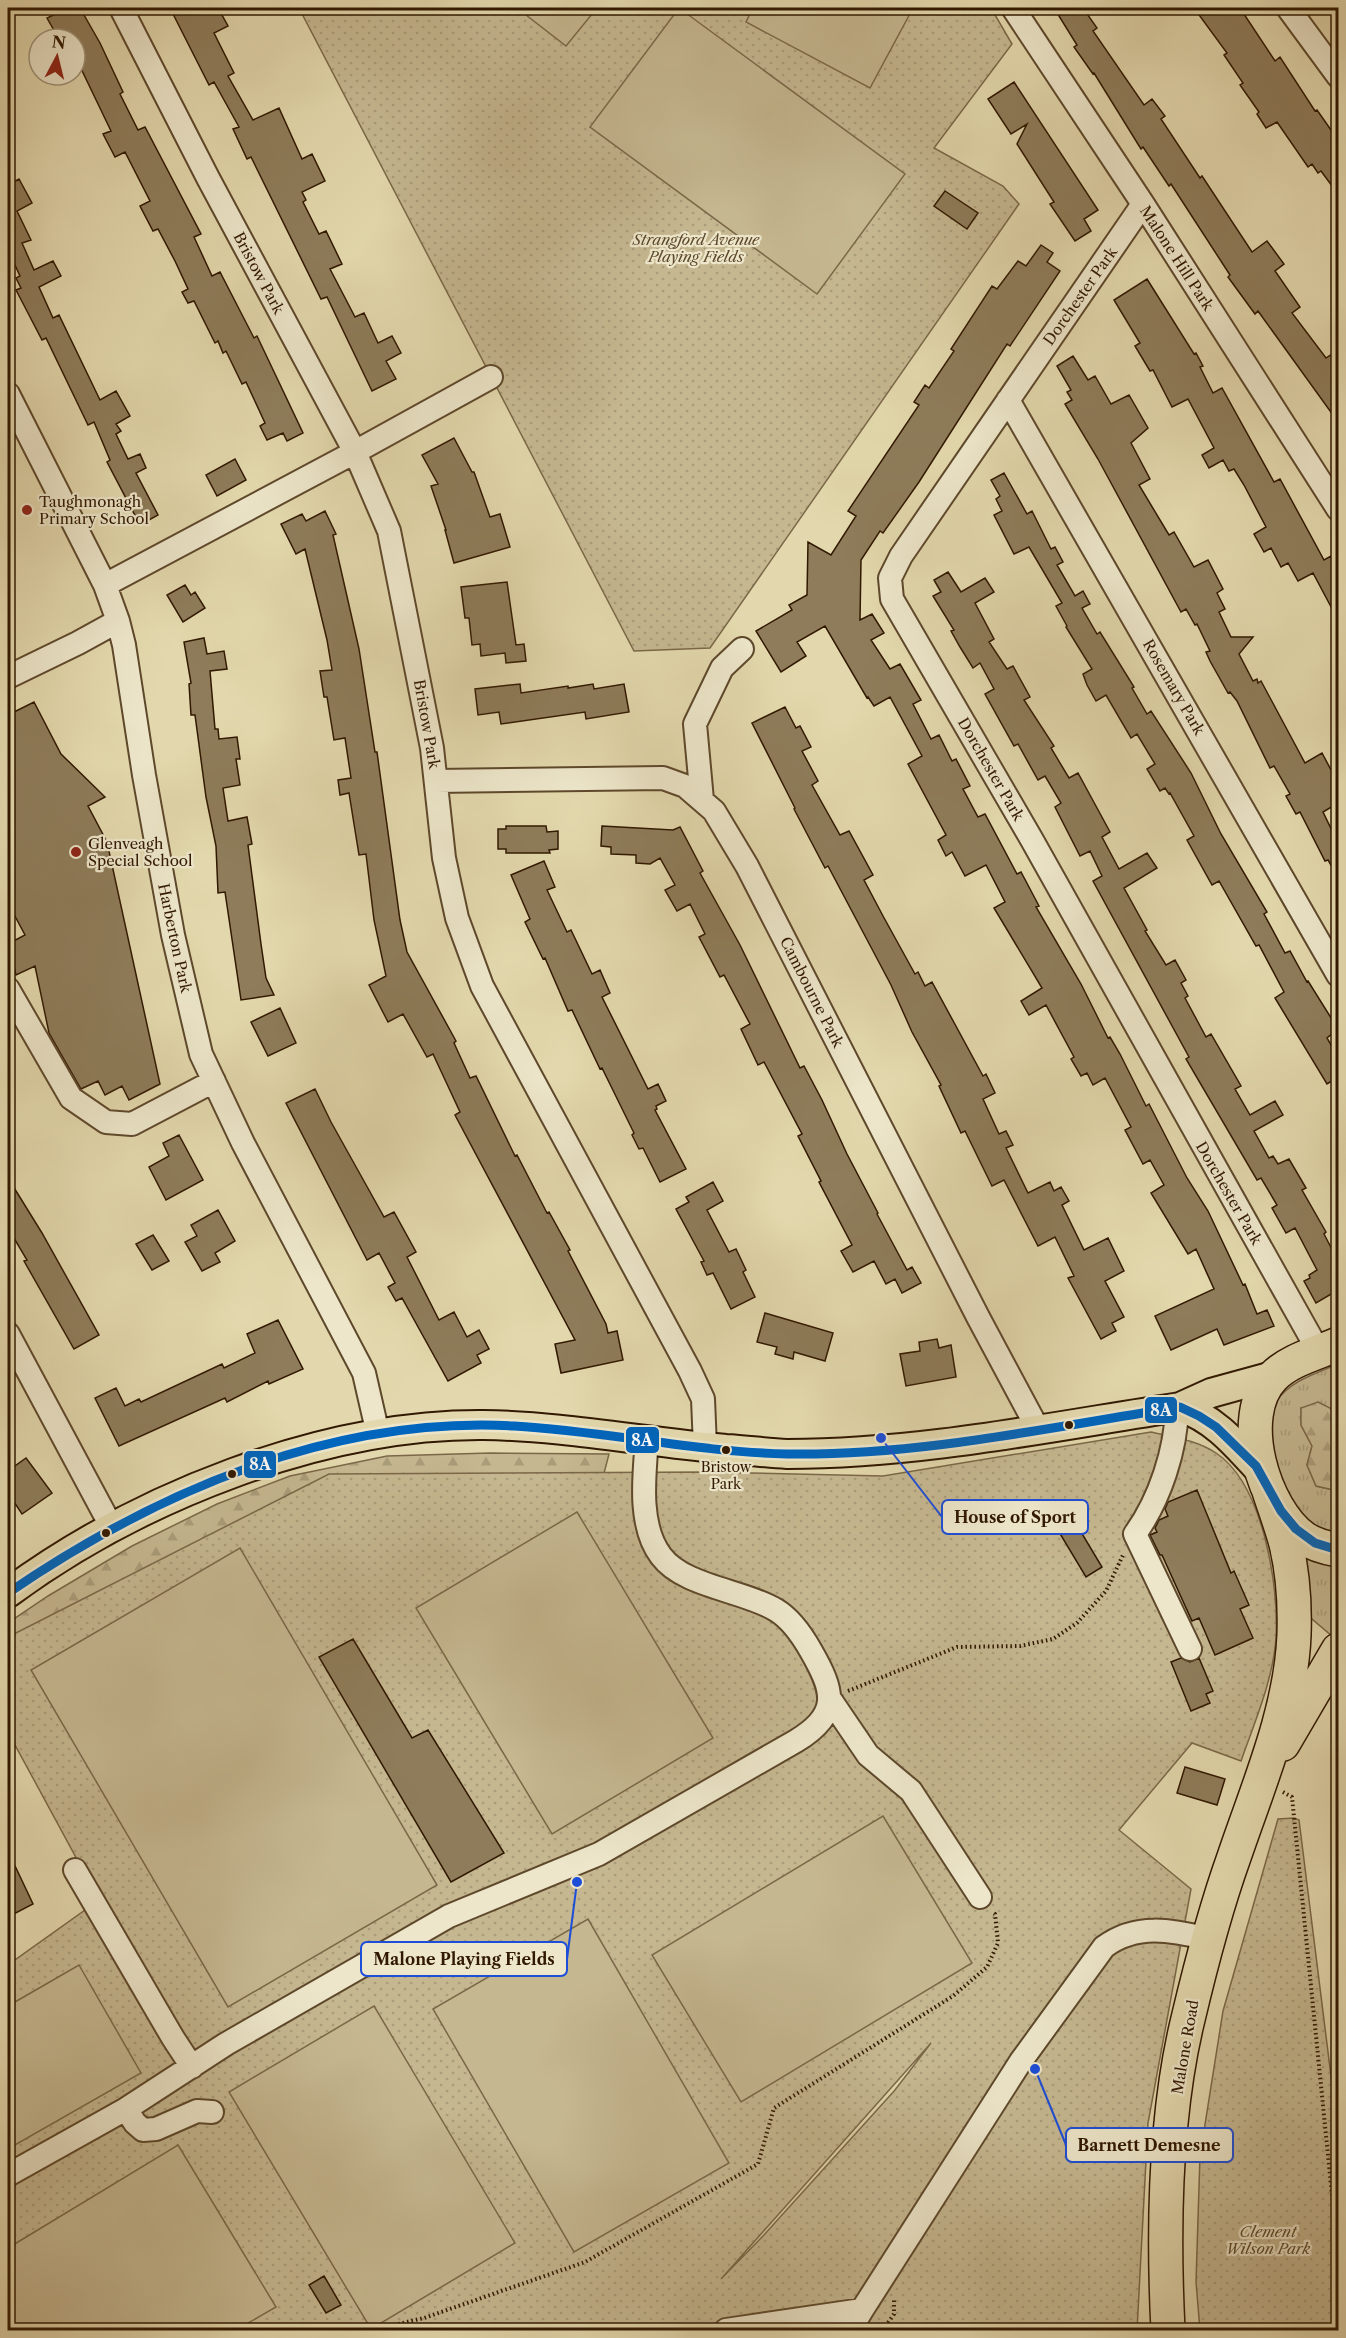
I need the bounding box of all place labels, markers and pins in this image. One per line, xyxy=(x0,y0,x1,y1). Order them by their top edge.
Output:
place label: Taughmonagh Primary School xyxy=(39,492,150,528)
marker: Taughmonagh Primary School xyxy=(20,503,34,517)
place label: Glenveagh Special School xyxy=(88,834,193,870)
marker: Glenveagh Special School xyxy=(69,845,83,859)
unlabelled marker xyxy=(1063,1419,1075,1431)
marker: Bristow Park xyxy=(720,1444,732,1456)
place label: Bristow Park xyxy=(701,1458,752,1493)
unlabelled marker xyxy=(226,1468,238,1480)
callout: House of Sport xyxy=(942,1500,1088,1534)
unlabelled marker xyxy=(100,1527,112,1539)
callout: Malone Playing Fields xyxy=(361,1942,567,1976)
callout: Barnett Demesne xyxy=(1066,2128,1233,2162)

